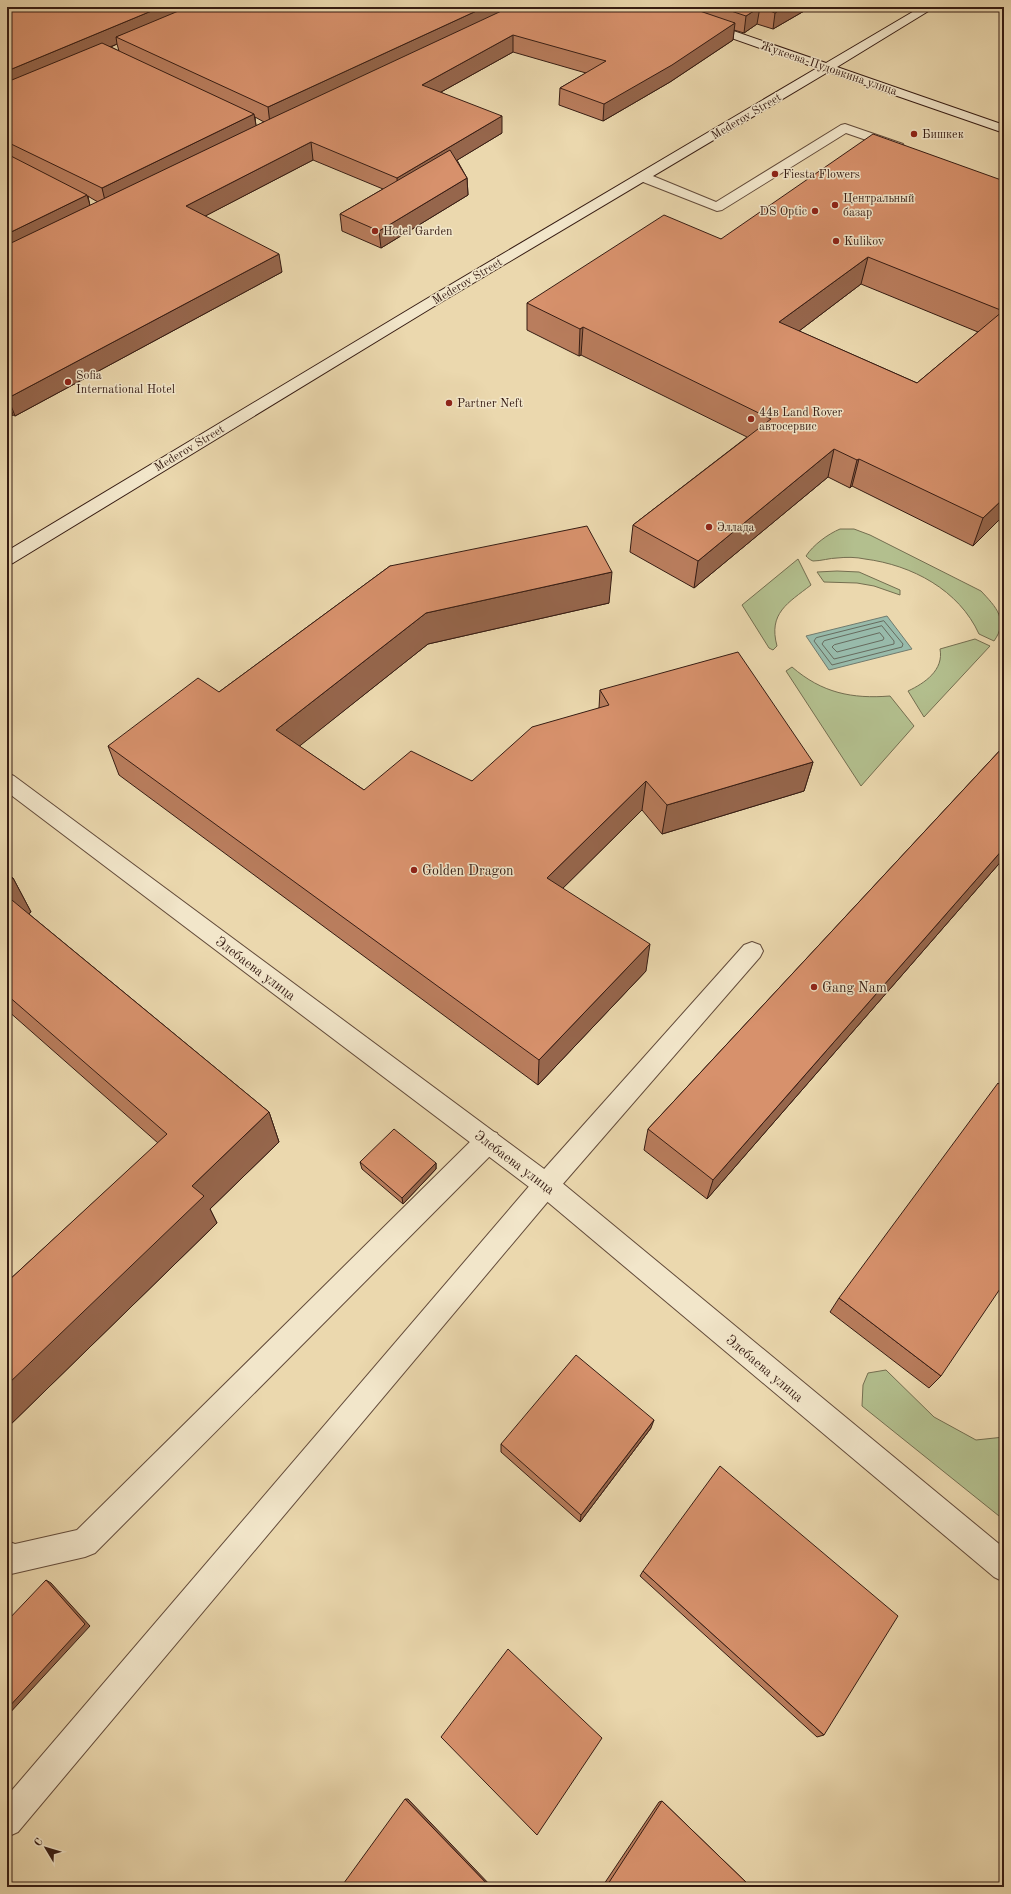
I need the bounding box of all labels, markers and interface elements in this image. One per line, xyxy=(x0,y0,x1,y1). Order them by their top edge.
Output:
street label: Жукеева-Пудовкина улица xyxy=(759,40,899,98)
street label: Mederov Street xyxy=(709,91,784,142)
marker: Бишкек xyxy=(909,129,919,139)
place label: Бишкек xyxy=(922,129,964,141)
marker: Fiesta Flowers xyxy=(770,169,780,179)
place label: Fiesta Flowers xyxy=(783,169,860,181)
place label: Центральный базар xyxy=(843,193,914,219)
marker: Центральный базар xyxy=(830,200,840,210)
place label: DS Optic xyxy=(760,206,807,218)
marker: DS Optic xyxy=(810,206,820,216)
marker: Hotel Garden xyxy=(370,226,380,236)
place label: Hotel Garden xyxy=(383,226,453,238)
marker: Kulikov xyxy=(831,236,841,246)
place label: Kulikov xyxy=(844,236,885,248)
street label: Mederov Street xyxy=(430,256,505,307)
place label: Sofia International Hotel xyxy=(76,370,175,396)
marker: Sofia International Hotel xyxy=(63,377,73,387)
marker: Partner Neft xyxy=(444,398,454,408)
place label: Partner Neft xyxy=(457,398,523,410)
place label: 44в Land Rover автосервис xyxy=(759,407,842,433)
marker: 44в Land Rover автосервис xyxy=(746,414,756,424)
street label: Mederov Street xyxy=(152,423,227,474)
marker: Эллада xyxy=(704,522,714,532)
place label: Эллада xyxy=(717,522,755,534)
place label: Golden Dragon xyxy=(422,864,514,878)
marker: Golden Dragon xyxy=(409,865,419,875)
street label: Элебаева улица xyxy=(213,934,298,1003)
place label: Gang Nam xyxy=(822,981,887,995)
marker: Gang Nam xyxy=(809,982,819,992)
street label: Элебаева улица xyxy=(472,1128,557,1197)
street label: Элебаева улица xyxy=(723,1333,806,1405)
north arrow xyxy=(26,1828,66,1868)
text: С xyxy=(33,1837,46,1849)

